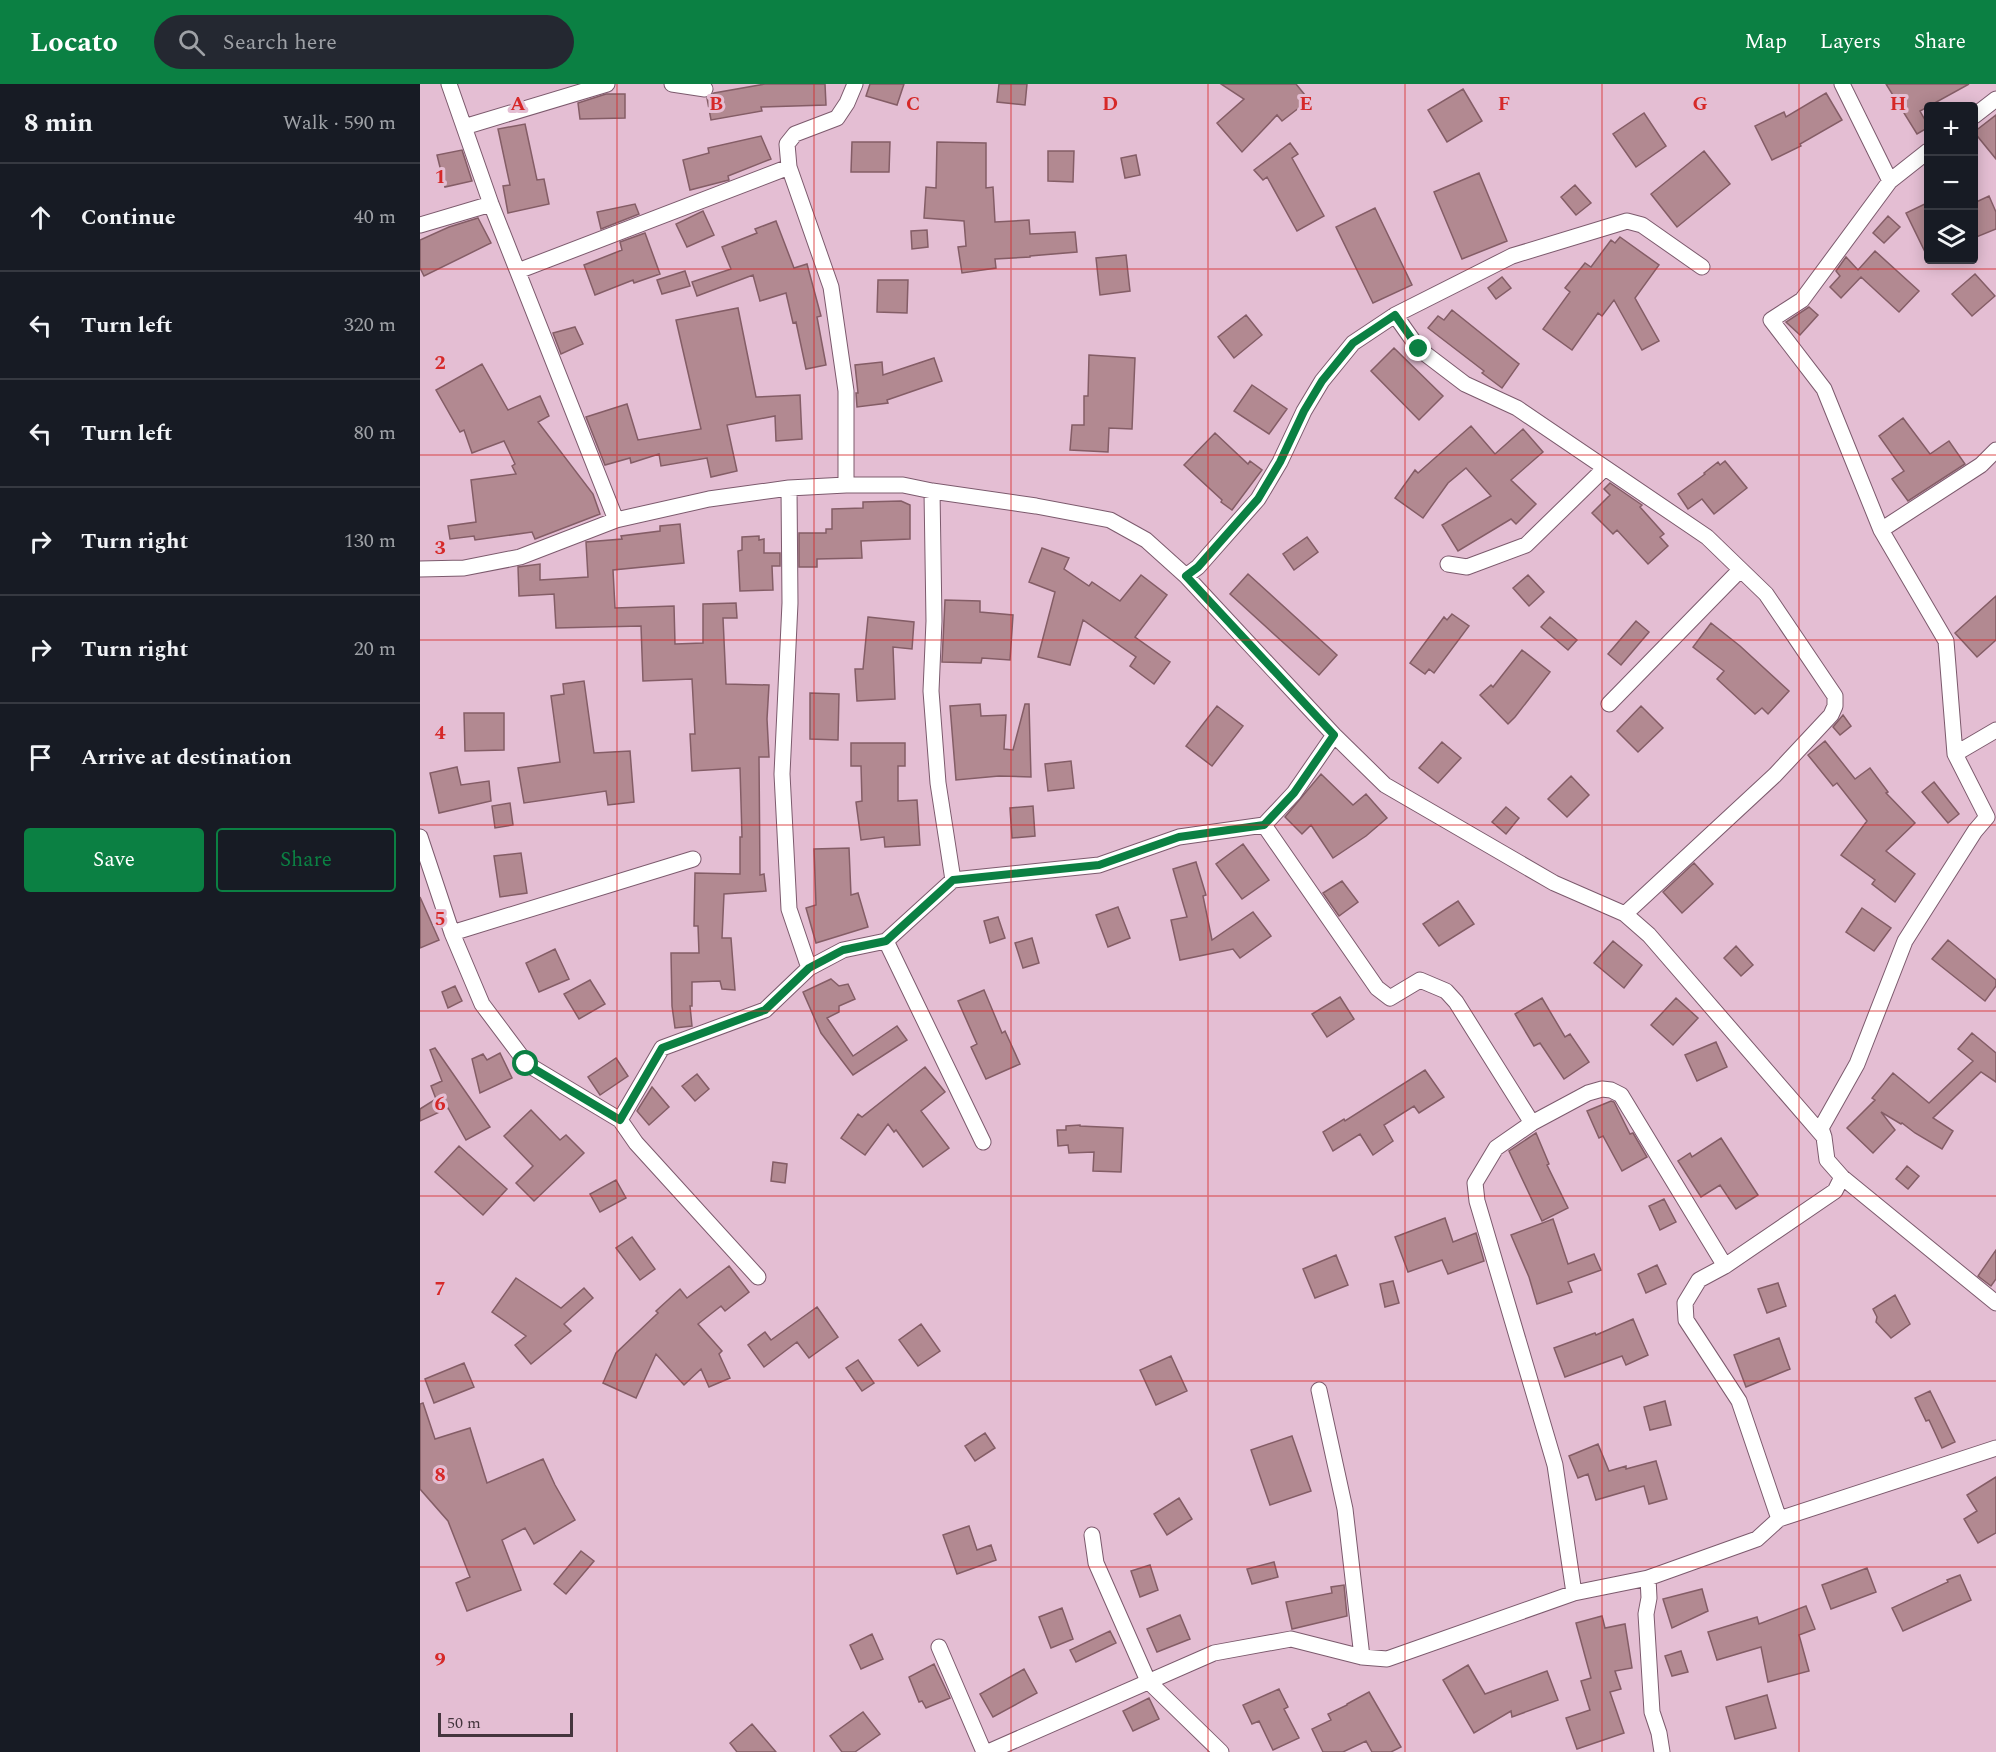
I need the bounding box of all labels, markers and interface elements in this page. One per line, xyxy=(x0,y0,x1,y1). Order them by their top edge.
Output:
search box xyxy=(154,15,574,69)
text: Locato xyxy=(30,21,118,64)
icon: search xyxy=(175,26,208,59)
text: Search here xyxy=(223,26,337,59)
text: Map xyxy=(1745,26,1787,58)
text: Layers xyxy=(1820,26,1881,58)
text: Share xyxy=(1914,26,1966,58)
text: A xyxy=(510,89,526,119)
text: B xyxy=(709,89,723,119)
text: C xyxy=(906,89,920,119)
text: D xyxy=(1102,89,1118,119)
text: E xyxy=(1299,89,1313,119)
text: F xyxy=(1498,89,1510,119)
text: G xyxy=(1692,89,1708,119)
text: H xyxy=(1890,89,1906,119)
map controls xyxy=(1924,102,1978,264)
button: + xyxy=(1924,102,1978,156)
text: 8 min xyxy=(24,103,93,143)
text: Walk · 590 m xyxy=(283,108,396,138)
button: − xyxy=(1924,156,1978,210)
text: 1 xyxy=(434,162,446,192)
icon: ahead xyxy=(24,201,57,234)
text: Continue xyxy=(81,201,176,234)
text: 40 m xyxy=(354,202,396,232)
button: layers xyxy=(1924,210,1978,264)
icon: left xyxy=(24,309,57,342)
text: Turn left xyxy=(81,309,173,342)
text: 320 m xyxy=(344,310,396,340)
route end xyxy=(1405,335,1431,361)
text: 2 xyxy=(434,348,446,378)
icon: left xyxy=(24,417,57,450)
text: Turn left xyxy=(81,417,173,450)
text: 80 m xyxy=(354,418,396,448)
icon: right xyxy=(24,525,57,558)
text: Turn right xyxy=(81,525,188,558)
text: 130 m xyxy=(344,526,396,556)
text: 3 xyxy=(434,533,446,563)
icon: right xyxy=(24,633,57,666)
text: Turn right xyxy=(81,633,188,666)
text: 20 m xyxy=(354,634,396,664)
text: 4 xyxy=(434,718,446,748)
icon: arrive xyxy=(24,741,57,774)
text: Arrive at destination xyxy=(81,741,292,774)
button: Save xyxy=(24,828,204,892)
button: Share xyxy=(216,828,396,892)
text: 5 xyxy=(434,904,446,934)
route start xyxy=(512,1050,538,1076)
text: 6 xyxy=(434,1089,446,1119)
text: 7 xyxy=(434,1274,446,1304)
text: 8 xyxy=(434,1460,446,1490)
text: 9 xyxy=(434,1645,446,1675)
scale bar xyxy=(438,1710,573,1738)
text: 50 m xyxy=(447,1711,481,1735)

